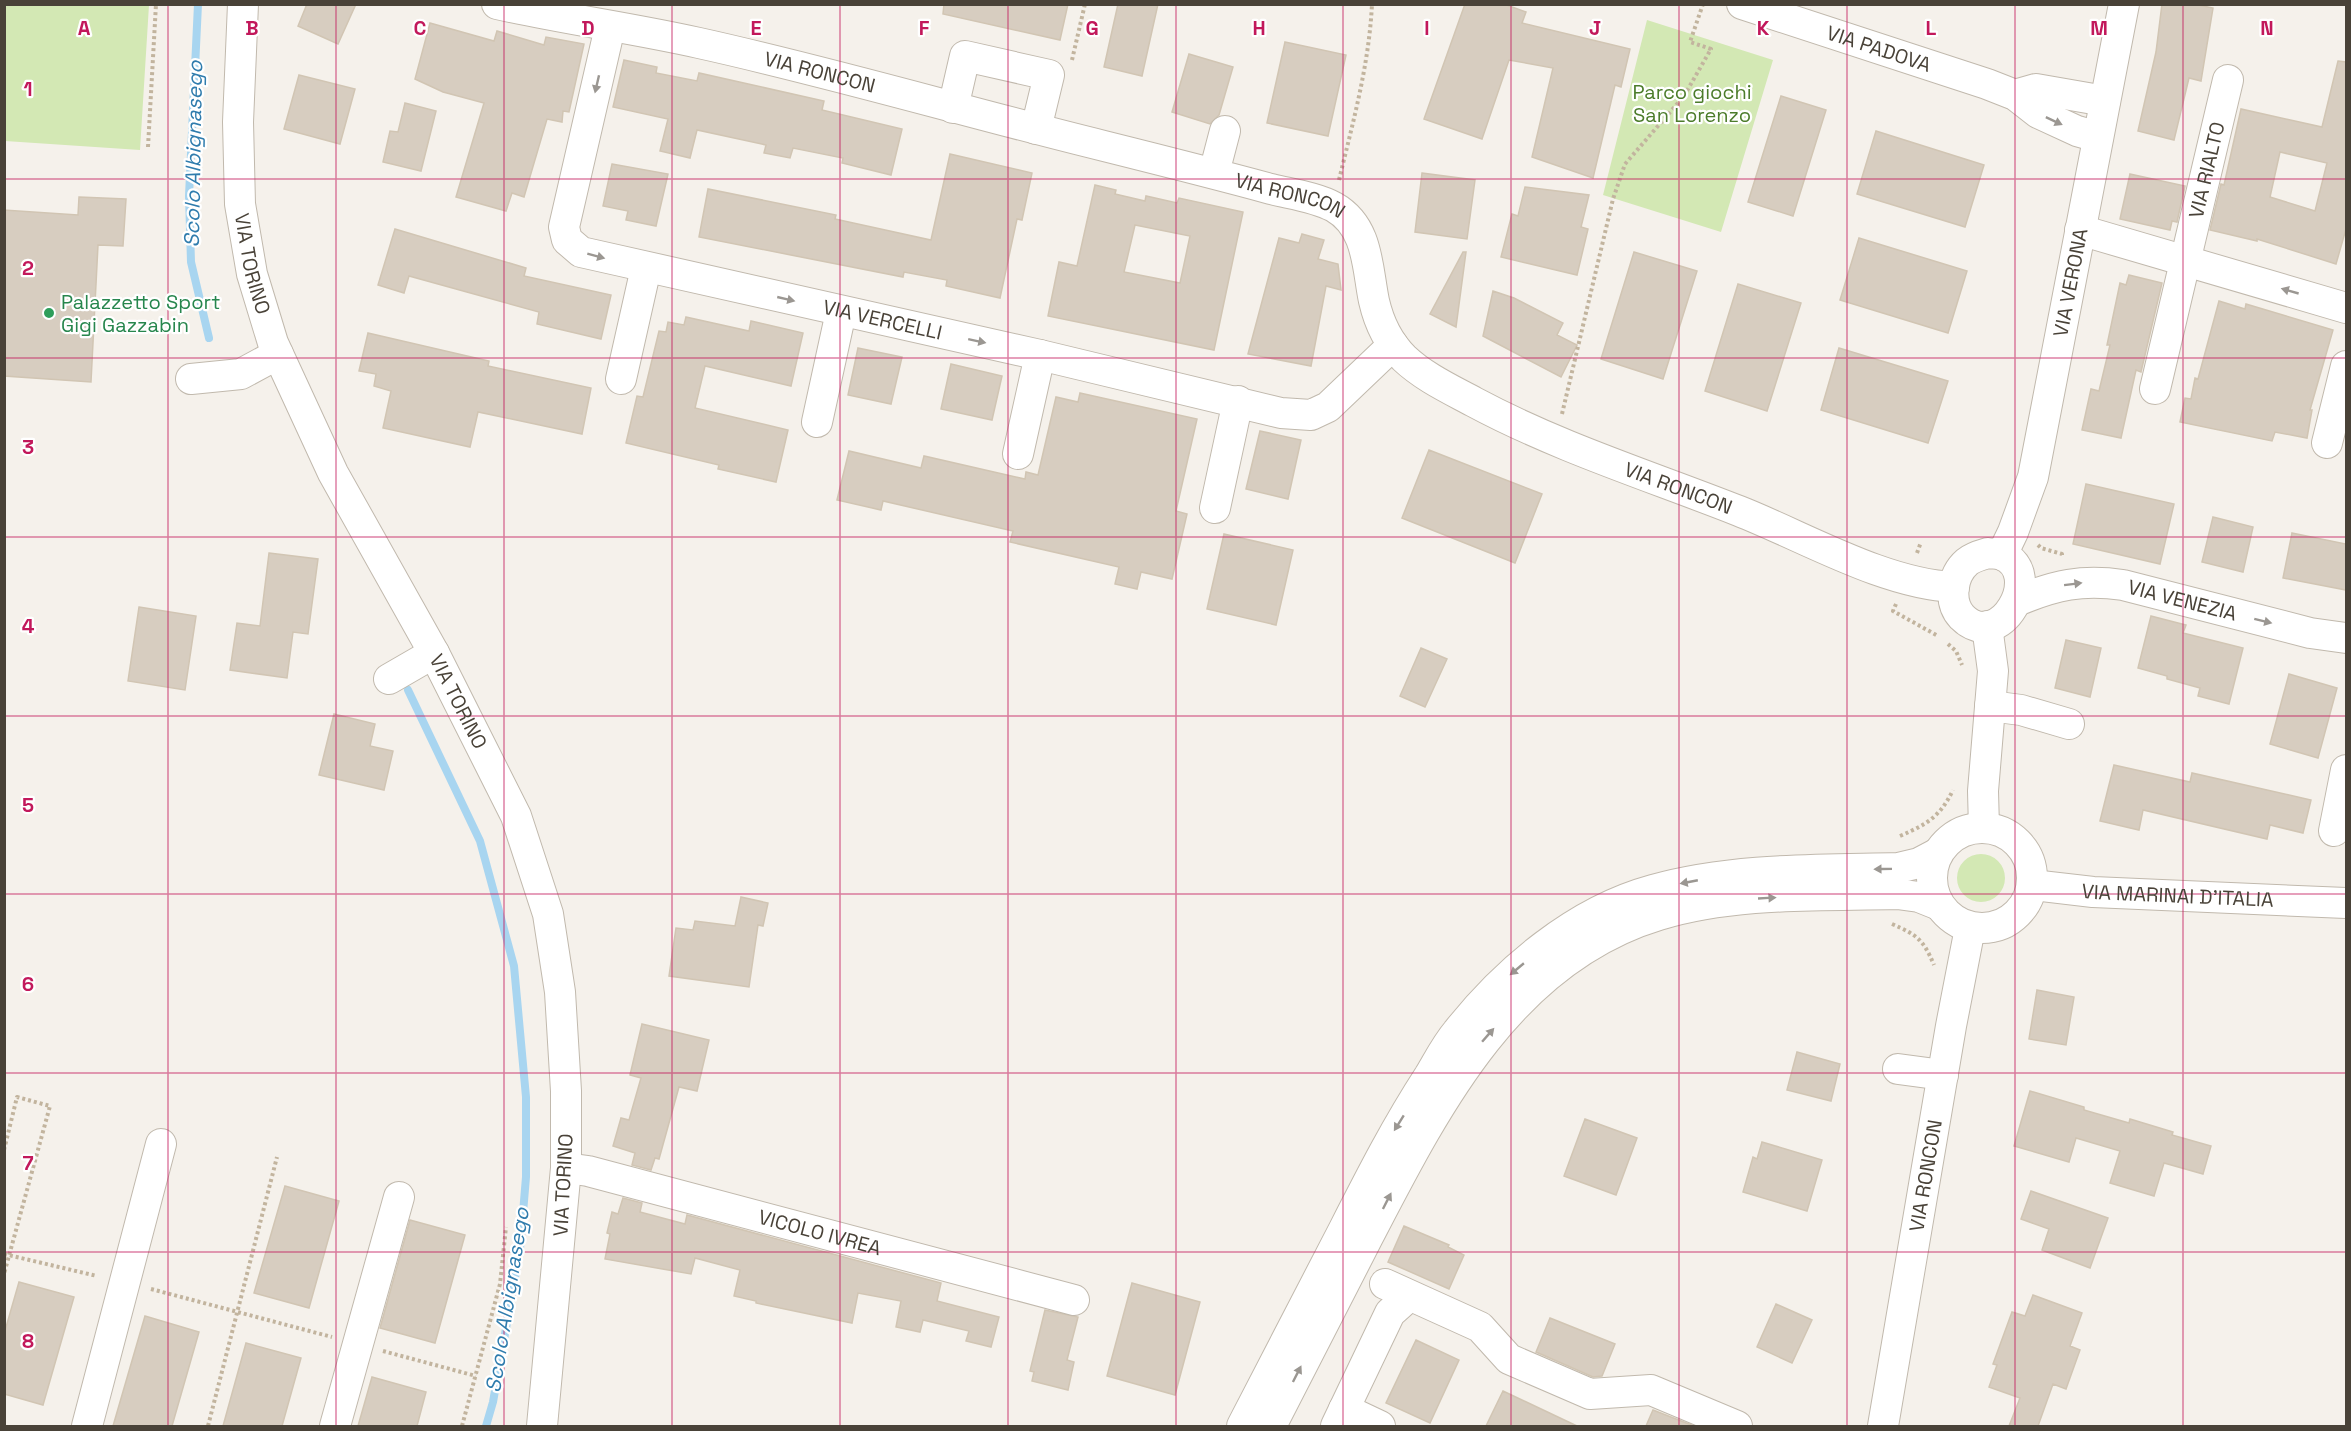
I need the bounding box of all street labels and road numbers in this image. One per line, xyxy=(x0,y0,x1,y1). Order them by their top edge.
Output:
street label: VIA PADOVA xyxy=(1823,19,1935,78)
street label: VIA RONCON xyxy=(762,46,878,99)
street label: VIA RIALTO xyxy=(2183,119,2231,221)
street label: VIA RONCON xyxy=(1232,167,1350,224)
street label: VIA TORINO xyxy=(229,211,276,317)
street label: VIA VERONA xyxy=(2047,226,2094,339)
street label: VIA VERCELLI xyxy=(820,294,945,346)
street label: VIA RONCON xyxy=(1621,456,1736,520)
street label: VIA VENEZIA xyxy=(2125,574,2240,627)
street label: VIA TORINO xyxy=(424,650,493,753)
street label: VIA MARINAI D'ITALIA xyxy=(2080,878,2275,913)
street label: VIA RONCON xyxy=(1903,1117,1948,1234)
street label: VIA TORINO xyxy=(547,1133,579,1237)
street label: VICOLO IVREA xyxy=(755,1204,885,1261)

